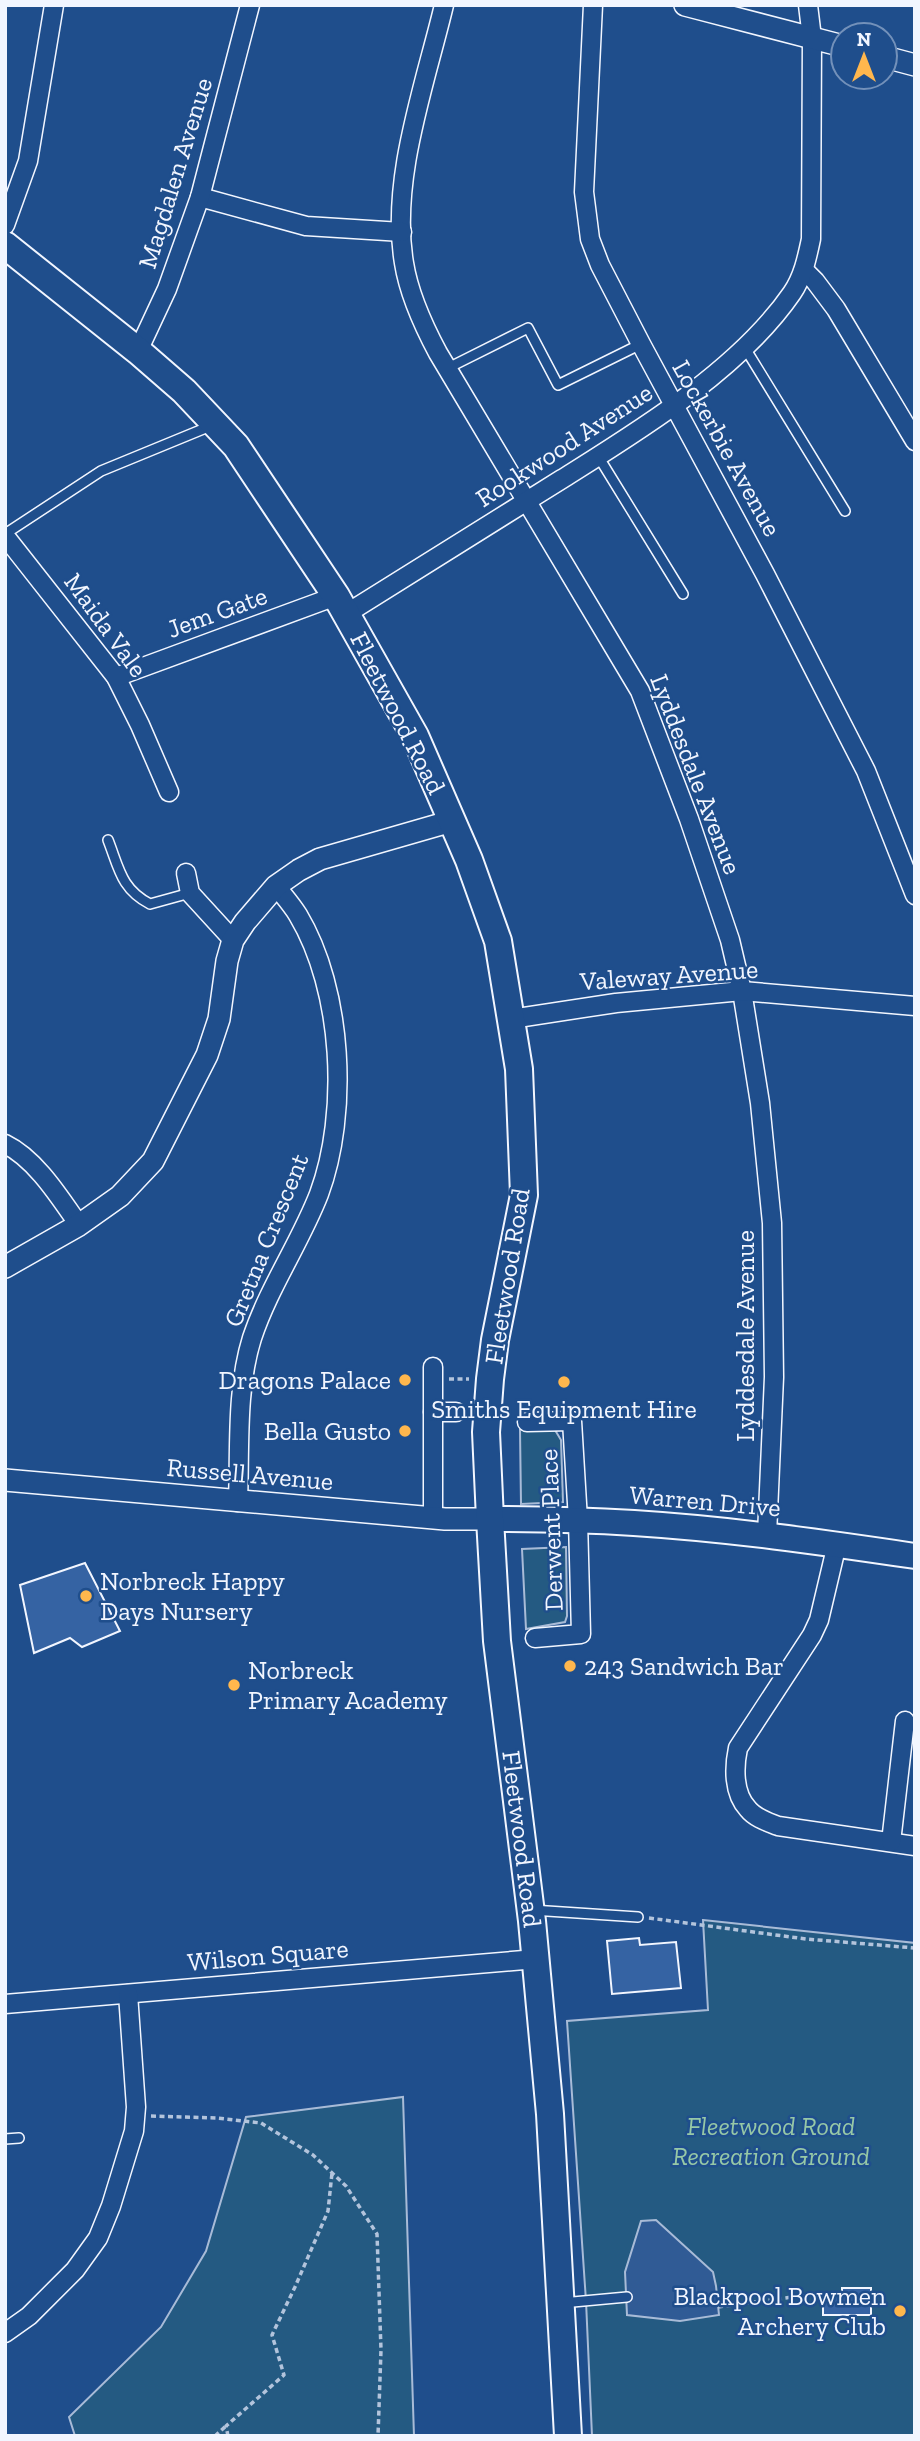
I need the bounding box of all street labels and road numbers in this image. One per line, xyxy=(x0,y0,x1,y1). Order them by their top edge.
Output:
street label: Magdalen Avenue xyxy=(131,74,219,272)
street label: Lockerbie Avenue xyxy=(665,354,789,542)
street label: Rookwood Avenue xyxy=(470,376,658,514)
street label: Maida Vale xyxy=(57,567,155,683)
street label: Jem Gate xyxy=(163,579,271,645)
street label: Fleetwood Road xyxy=(343,626,453,800)
street label: Lyddesdale Avenue xyxy=(643,669,749,879)
street label: Valeway Avenue xyxy=(578,953,759,997)
street label: Gretna Crescent xyxy=(217,1148,315,1331)
street label: Fleetwood Road xyxy=(477,1186,537,1366)
street label: Lyddesdale Avenue xyxy=(729,1230,761,1442)
street label: Derwent Place xyxy=(532,1448,570,1612)
street label: Russell Avenue xyxy=(165,1451,335,1497)
street label: Warren Drive xyxy=(628,1478,782,1524)
street label: Fleetwood Road xyxy=(495,1749,549,1929)
street label: Wilson Square xyxy=(186,1932,350,1978)

